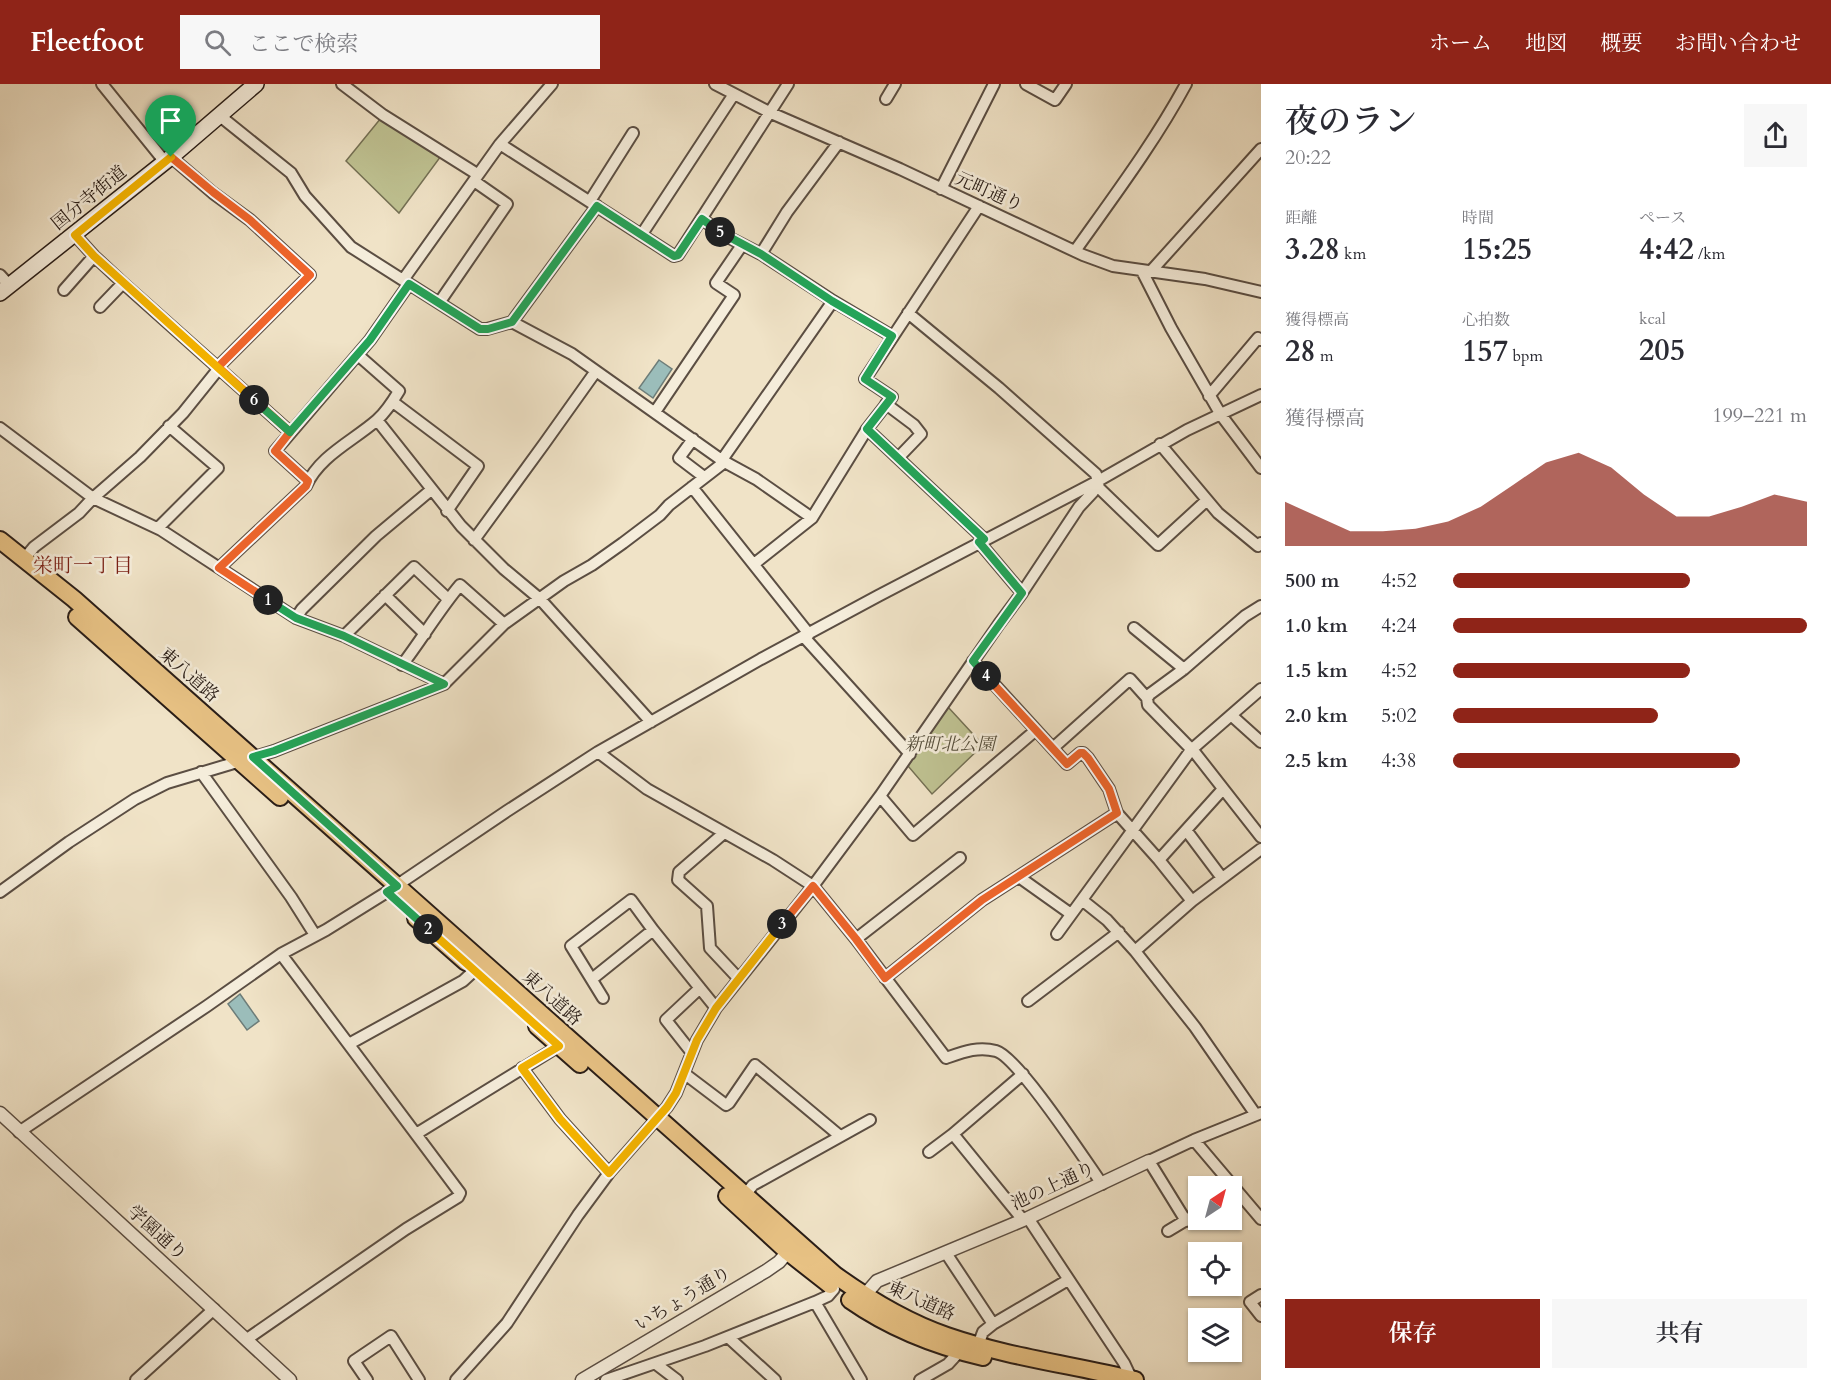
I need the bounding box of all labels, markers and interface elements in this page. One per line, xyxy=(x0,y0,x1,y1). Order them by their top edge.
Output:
search box xyxy=(180,15,600,69)
text: Fleetfoot xyxy=(30,23,144,61)
icon: search xyxy=(201,26,234,59)
text: ここで検索 xyxy=(249,29,359,59)
text: ホーム xyxy=(1429,29,1492,58)
text: 地図 xyxy=(1525,29,1567,58)
text: 概要 xyxy=(1600,29,1642,58)
text: お問い合わせ xyxy=(1675,29,1801,58)
pin xyxy=(145,95,196,157)
text: 夜のラン xyxy=(1285,99,1417,144)
icon: arrive xyxy=(154,104,187,137)
button: share xyxy=(1744,104,1807,167)
text: 20:22 xyxy=(1285,144,1331,171)
street label: 国分寺街道 xyxy=(46,160,132,236)
street label: 元町通り xyxy=(951,166,1027,218)
text: 距離 xyxy=(1285,207,1317,229)
text: 時間 xyxy=(1462,207,1494,229)
text: ペース xyxy=(1639,207,1686,229)
pin: 5 xyxy=(705,217,735,247)
text: 5 xyxy=(716,221,724,243)
text: 3.28 xyxy=(1285,229,1340,270)
text: 15:25 xyxy=(1462,229,1532,270)
text: 4:42 xyxy=(1639,229,1694,270)
text: km xyxy=(1340,243,1366,265)
text: /km xyxy=(1694,243,1725,265)
text: kcal xyxy=(1639,308,1666,330)
text: 獲得標高 xyxy=(1285,309,1349,331)
text: 心拍数 xyxy=(1462,309,1510,331)
text: 205 xyxy=(1639,330,1685,371)
text: 28 xyxy=(1285,331,1316,372)
text: 157 xyxy=(1462,331,1508,372)
text: m xyxy=(1316,345,1334,367)
text: bpm xyxy=(1508,345,1543,367)
pin: 6 xyxy=(239,385,269,415)
text: 6 xyxy=(250,389,258,411)
text: 199–221 m xyxy=(1712,402,1807,429)
text: 獲得標高 xyxy=(1285,405,1365,432)
district label: 栄町一丁目 xyxy=(33,552,133,579)
text: 500 m xyxy=(1285,567,1340,594)
text: 4:52 xyxy=(1381,567,1417,594)
pin: 1 xyxy=(253,585,283,615)
text: 1 xyxy=(264,589,272,611)
text: 1.0 km xyxy=(1285,612,1348,639)
text: 4:24 xyxy=(1381,612,1417,639)
street label: 東八道路 xyxy=(154,642,224,708)
text: 1.5 km xyxy=(1285,657,1348,684)
text: 4:52 xyxy=(1381,657,1417,684)
pin: 4 xyxy=(971,661,1001,691)
text: 4 xyxy=(982,665,990,687)
text: 2.0 km xyxy=(1285,702,1348,729)
text: 5:02 xyxy=(1381,702,1417,729)
park label: 新町北公園 xyxy=(905,732,998,757)
text: 2.5 km xyxy=(1285,747,1348,774)
text: 4:38 xyxy=(1381,747,1417,774)
pin: 3 xyxy=(767,909,797,939)
text: 3 xyxy=(778,913,786,935)
pin: 2 xyxy=(413,914,443,944)
text: 2 xyxy=(424,918,432,940)
street label: 東八道路 xyxy=(517,965,587,1031)
street label: 池の上通り xyxy=(1007,1156,1099,1216)
north arrow xyxy=(1188,1176,1242,1230)
map controls xyxy=(1188,1176,1242,1362)
street label: 学園通り xyxy=(122,1200,192,1266)
button: locate xyxy=(1188,1242,1242,1296)
street label: いちょう通り xyxy=(630,1260,736,1338)
street label: 東八道路 xyxy=(883,1275,959,1327)
button: 保存 xyxy=(1285,1299,1540,1368)
button: 共有 xyxy=(1552,1299,1807,1368)
button: layers xyxy=(1188,1308,1242,1362)

